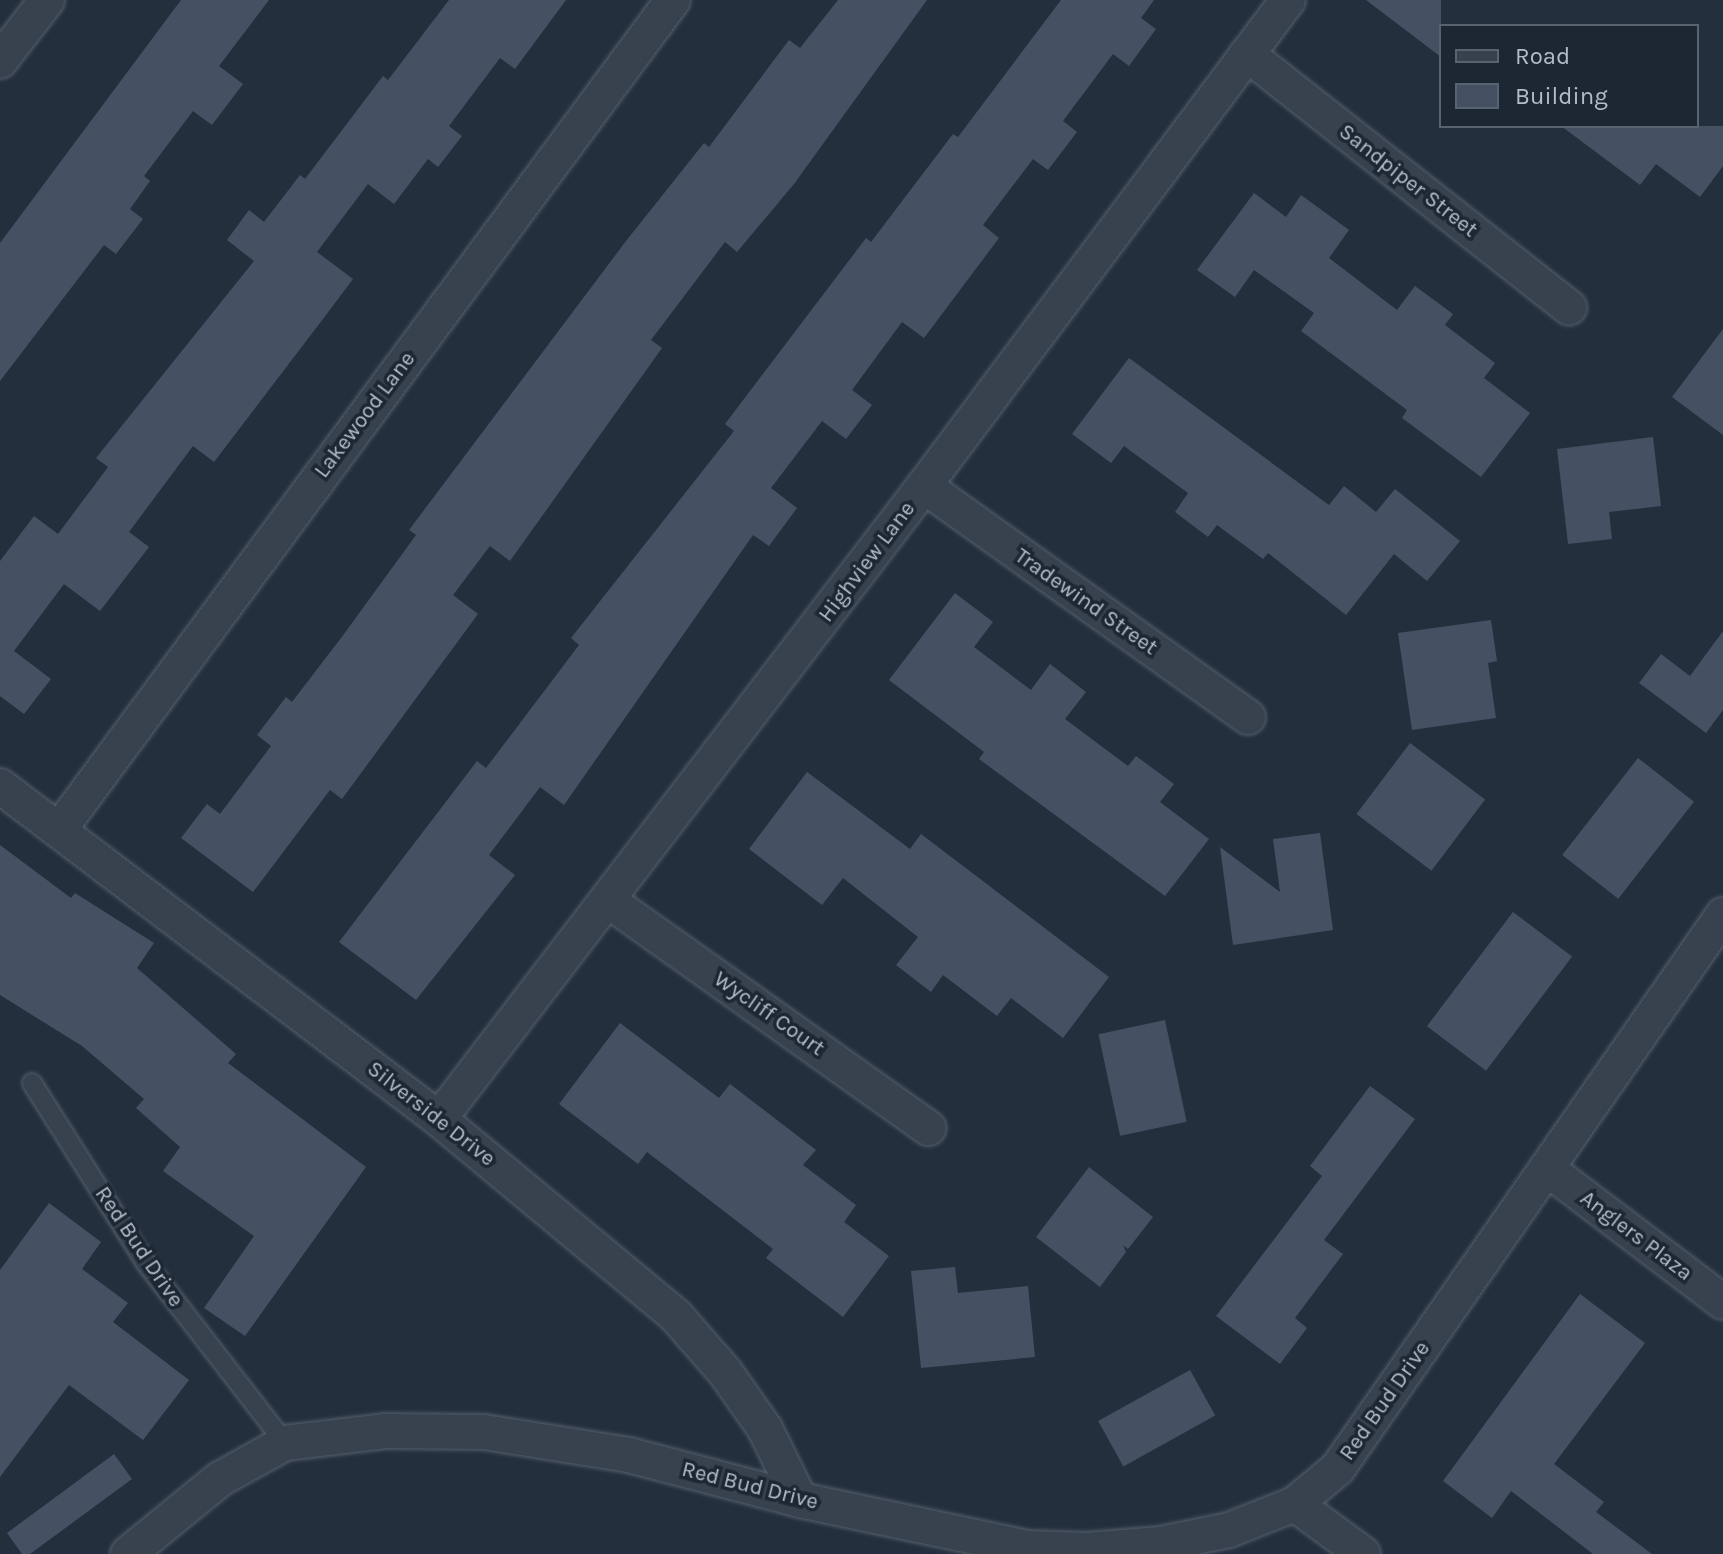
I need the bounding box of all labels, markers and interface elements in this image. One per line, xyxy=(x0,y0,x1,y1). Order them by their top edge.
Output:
legend xyxy=(1439,24,1699,128)
text: Road xyxy=(1515,42,1570,70)
text: Building xyxy=(1515,82,1608,110)
street label: Sandpiper Street xyxy=(1333,119,1483,243)
street label: Lakewood Lane xyxy=(309,347,421,483)
street label: Highview Lane xyxy=(813,497,921,627)
street label: Tradewind Street xyxy=(1010,543,1162,661)
street label: Wycliff Court xyxy=(708,966,830,1062)
street label: Silverside Drive xyxy=(362,1056,500,1172)
street label: Red Bud Drive xyxy=(89,1182,189,1312)
street label: Anglers Plaza xyxy=(1575,1185,1697,1287)
street label: Red Bud Drive xyxy=(1334,1336,1436,1466)
street label: Red Bud Drive xyxy=(679,1456,821,1516)

